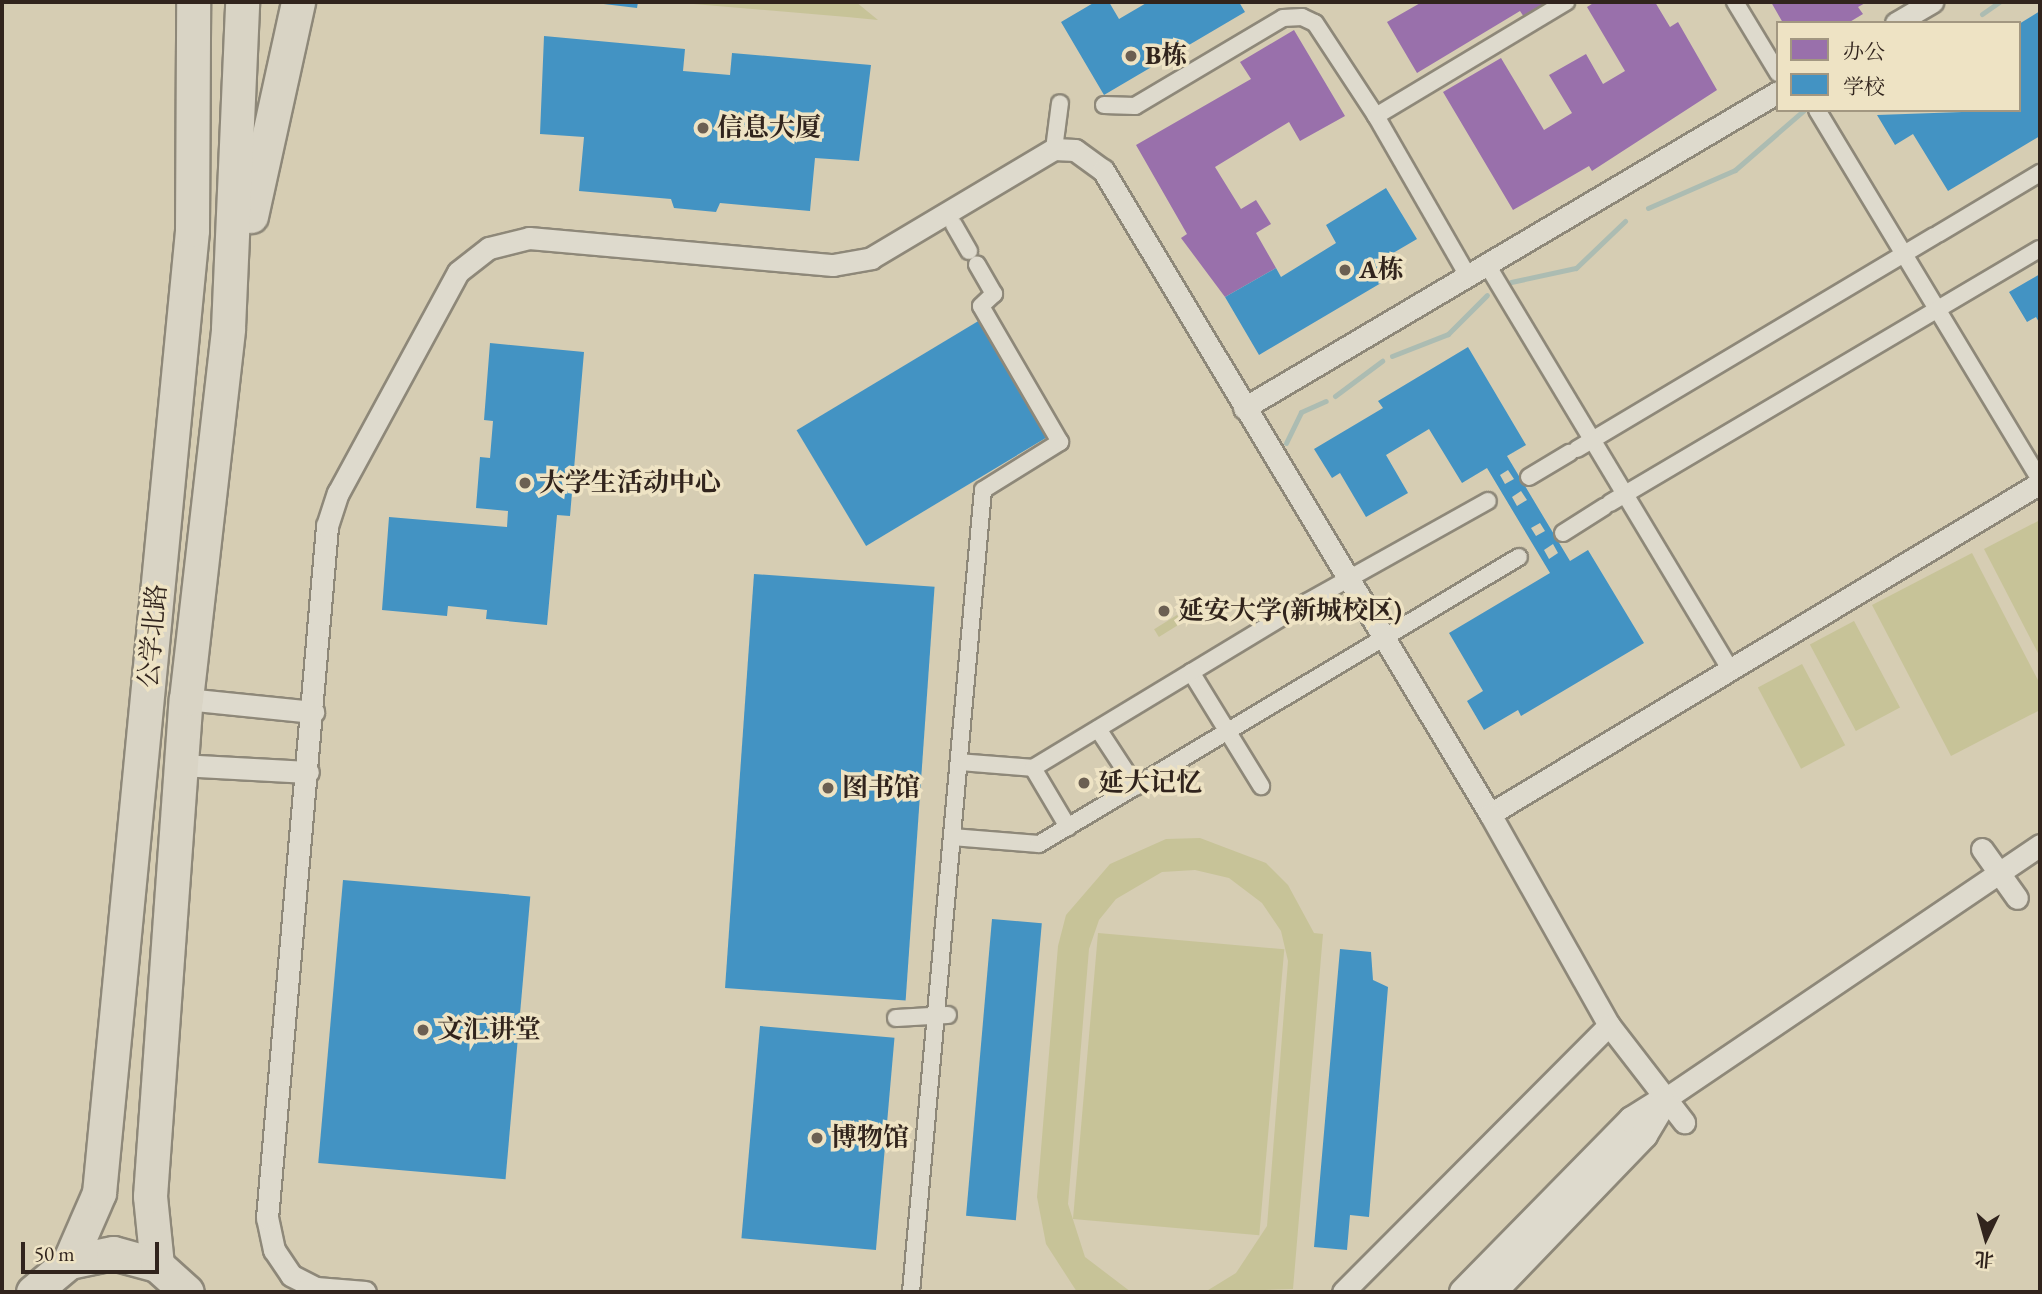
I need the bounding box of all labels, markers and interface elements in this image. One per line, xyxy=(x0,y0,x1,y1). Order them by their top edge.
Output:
legend xyxy=(1776,21,2021,112)
text: 办公 xyxy=(1843,38,1885,65)
place label: B栋 xyxy=(1145,40,1187,72)
marker: B栋 xyxy=(1123,48,1139,64)
text: 学校 xyxy=(1843,73,1885,100)
place label: 信息大厦 xyxy=(717,112,821,144)
marker: 信息大厦 xyxy=(695,120,711,136)
place label: A栋 xyxy=(1359,254,1404,286)
marker: A栋 xyxy=(1337,262,1353,278)
place label: 大学生活动中心 xyxy=(539,467,721,499)
marker: 大学生活动中心 xyxy=(517,475,533,491)
street label: 公学北路 xyxy=(133,583,173,689)
place label: 延安大学(新城校区) xyxy=(1178,595,1402,627)
marker: 延安大学(新城校区) xyxy=(1156,603,1172,619)
place label: 延大记忆 xyxy=(1098,767,1202,799)
place label: 图书馆 xyxy=(842,772,920,804)
marker: 延大记忆 xyxy=(1076,775,1092,791)
marker: 图书馆 xyxy=(820,780,836,796)
place label: 文汇讲堂 xyxy=(437,1014,541,1046)
marker: 文汇讲堂 xyxy=(415,1022,431,1038)
place label: 博物馆 xyxy=(831,1122,909,1154)
marker: 博物馆 xyxy=(809,1130,825,1146)
north arrow xyxy=(1951,1203,2021,1273)
scale bar xyxy=(24,1228,163,1272)
text: 50 m xyxy=(34,1240,75,1267)
text: 北 xyxy=(1974,1246,1995,1273)

